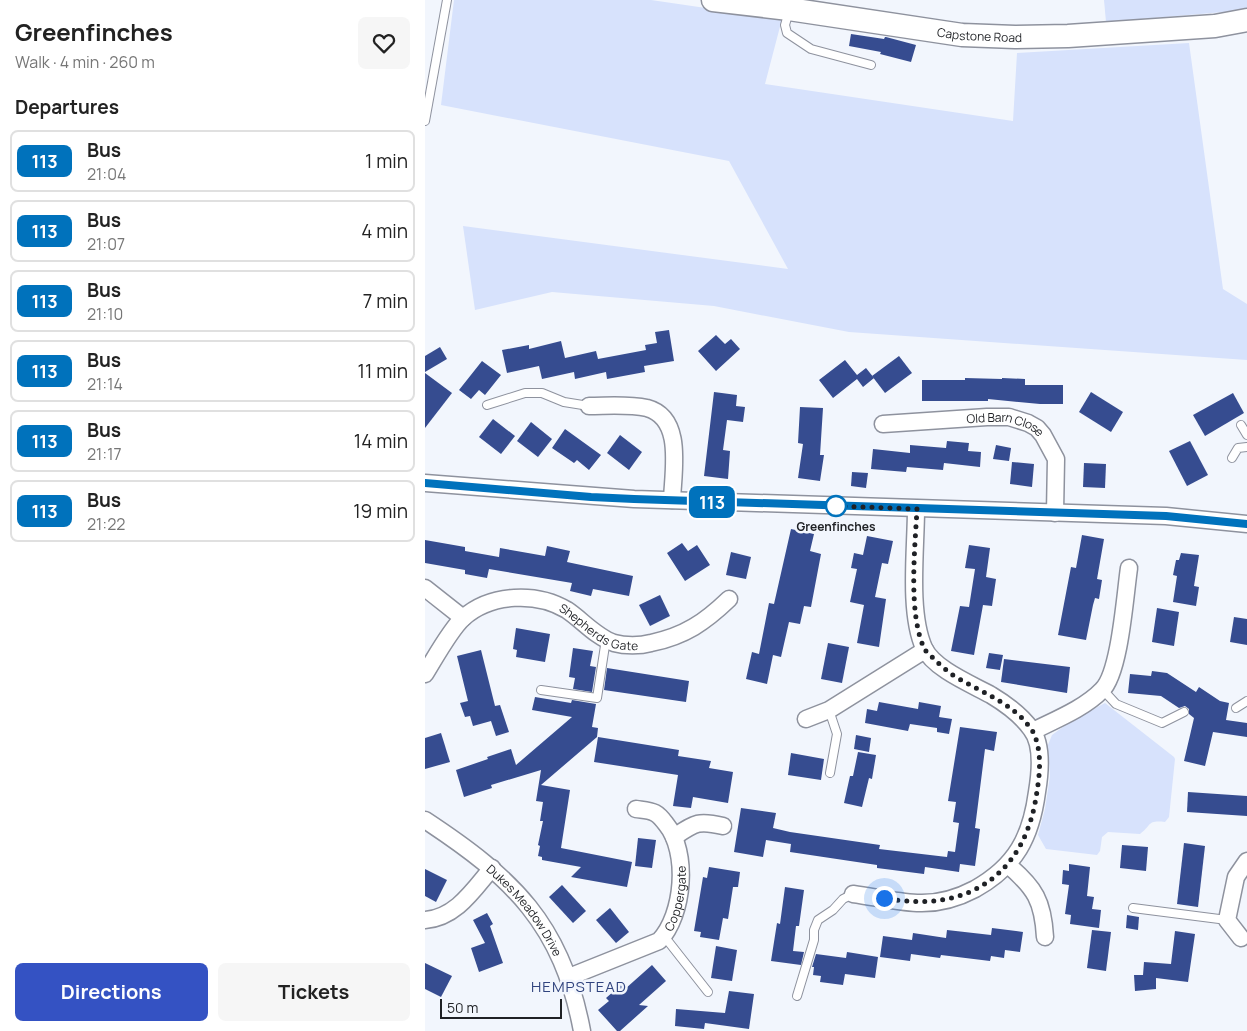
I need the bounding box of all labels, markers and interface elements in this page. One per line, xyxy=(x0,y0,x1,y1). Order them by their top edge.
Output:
text: Greenfinches xyxy=(15,15,173,48)
button: heart xyxy=(358,17,410,69)
street label: Capstone Road xyxy=(936,23,1022,45)
text: Walk · 4 min · 260 m xyxy=(15,51,155,73)
text: Departures xyxy=(15,94,119,120)
text: Bus xyxy=(87,137,121,163)
text: 1 min xyxy=(365,148,408,174)
text: 113 xyxy=(31,149,58,173)
text: 21:04 xyxy=(87,163,126,185)
text: Bus xyxy=(87,207,121,233)
text: 4 min xyxy=(361,218,408,244)
text: 113 xyxy=(31,219,58,243)
text: 21:07 xyxy=(87,233,125,255)
text: Bus xyxy=(87,277,121,303)
text: 7 min xyxy=(363,288,408,314)
text: 113 xyxy=(31,289,58,313)
text: 21:10 xyxy=(87,303,123,325)
text: Bus xyxy=(87,347,121,373)
text: 11 min xyxy=(358,358,408,384)
text: 113 xyxy=(31,359,58,383)
text: 21:14 xyxy=(87,373,123,395)
street label: Old Barn Close xyxy=(966,408,1049,440)
text: Bus xyxy=(87,417,121,443)
text: 14 min xyxy=(354,428,408,454)
text: 113 xyxy=(31,429,58,453)
text: 21:17 xyxy=(87,443,121,465)
line badge: 113 xyxy=(683,486,741,518)
text: Bus xyxy=(87,487,121,513)
text: 113 xyxy=(699,490,725,514)
marker: Greenfinches xyxy=(825,495,847,517)
text: 19 min xyxy=(353,498,408,524)
text: 113 xyxy=(31,499,58,523)
text: 21:22 xyxy=(87,513,125,535)
place label: Greenfinches xyxy=(797,518,876,535)
street label: Shepherds Gate xyxy=(556,599,638,654)
street label: Dukes Meadow Drive xyxy=(483,860,567,959)
street label: Coppergate xyxy=(660,865,689,934)
your location xyxy=(872,886,897,911)
button: Directions xyxy=(15,963,208,1021)
button: Tickets xyxy=(218,963,410,1021)
district label: HEMPSTEAD xyxy=(531,976,627,997)
scale bar xyxy=(440,996,563,1019)
text: 50 m xyxy=(447,998,478,1017)

